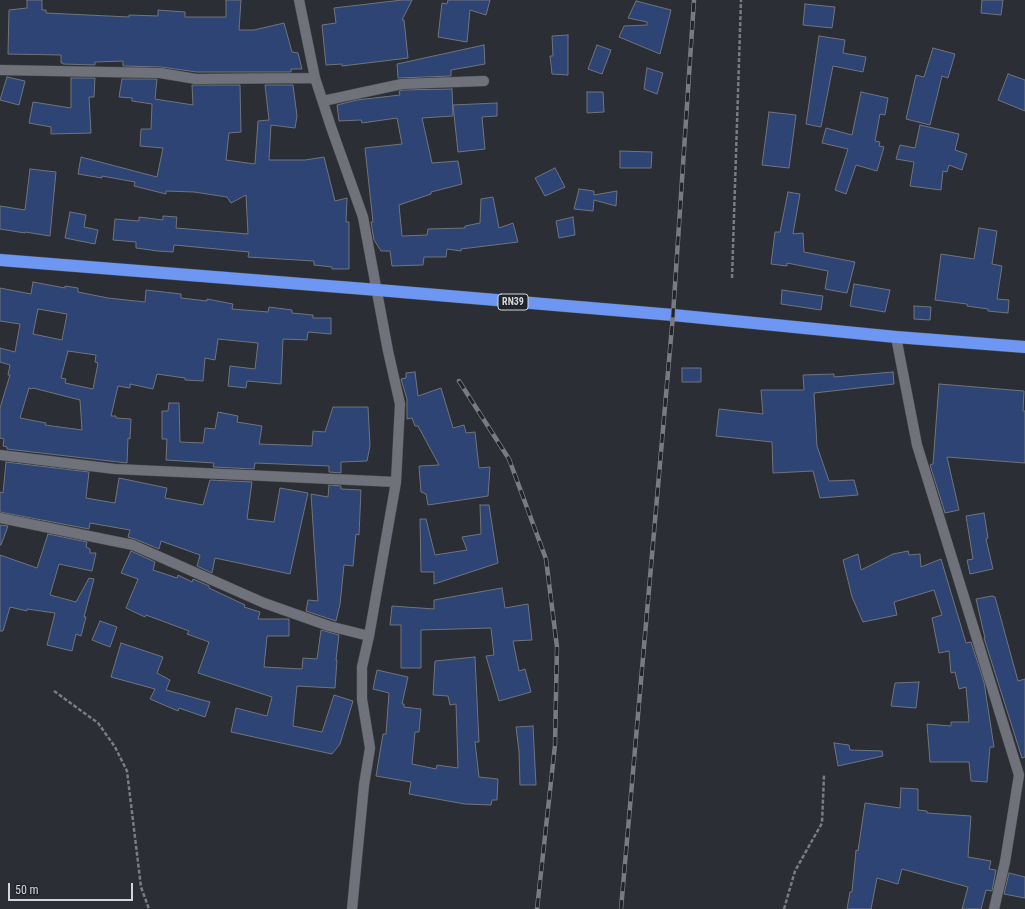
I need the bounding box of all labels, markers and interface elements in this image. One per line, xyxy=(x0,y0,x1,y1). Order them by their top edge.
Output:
road number: RN39 xyxy=(498,294,528,310)
scale bar xyxy=(10,875,135,901)
text: 50 m xyxy=(15,883,39,897)

